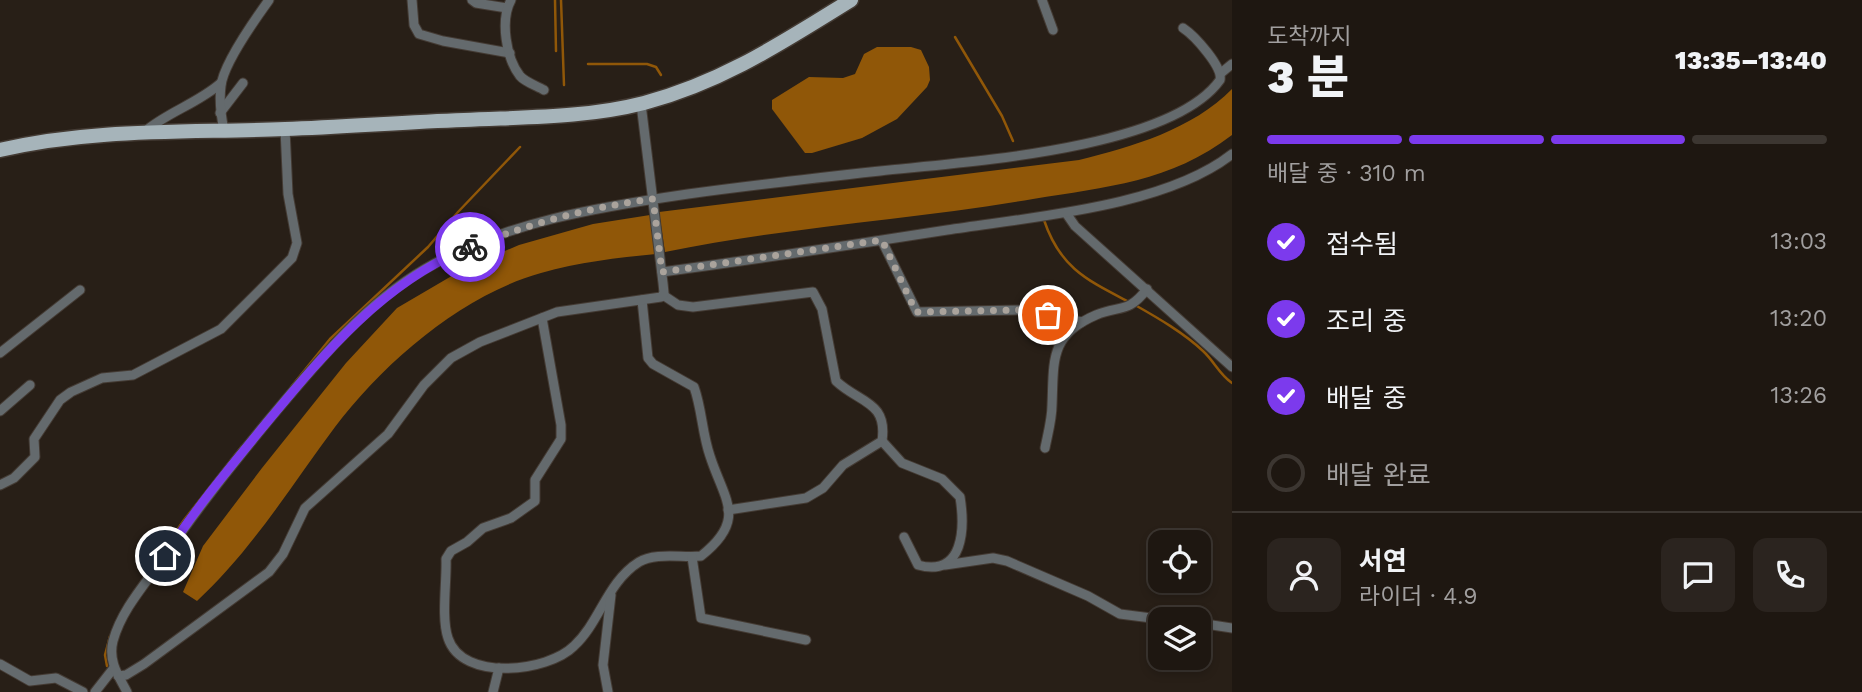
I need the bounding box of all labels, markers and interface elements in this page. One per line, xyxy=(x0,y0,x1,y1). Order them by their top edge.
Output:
text: 도착까지 xyxy=(1267,23,1352,50)
text: 13:35–13:40 xyxy=(1675,45,1827,75)
text: 3 분 xyxy=(1267,50,1349,104)
text: 배달 중 · 310 m xyxy=(1267,160,1426,187)
courier xyxy=(435,212,505,282)
icon: check xyxy=(1267,223,1305,261)
icon: bike xyxy=(451,228,489,266)
text: 13:03 xyxy=(1771,228,1827,255)
text: 접수됨 xyxy=(1326,229,1398,259)
pin xyxy=(1018,285,1078,345)
icon: bag xyxy=(1029,296,1067,334)
icon: check xyxy=(1267,300,1305,338)
text: 13:20 xyxy=(1770,305,1827,332)
text: 조리 중 xyxy=(1326,306,1407,336)
icon: check xyxy=(1267,377,1305,415)
text: 13:26 xyxy=(1770,382,1827,409)
text: 배달 중 xyxy=(1326,383,1407,413)
text: 배달 완료 xyxy=(1326,460,1431,490)
pin xyxy=(135,526,195,586)
map controls xyxy=(1148,530,1211,670)
button: locate xyxy=(1148,530,1211,593)
icon: home xyxy=(146,537,184,575)
button: person xyxy=(1267,538,1341,612)
button: chat xyxy=(1661,538,1735,612)
button: phone xyxy=(1753,538,1827,612)
text: 서연 xyxy=(1359,546,1407,576)
text: 라이더 · 4.9 xyxy=(1359,583,1477,610)
button: layers xyxy=(1148,607,1211,670)

